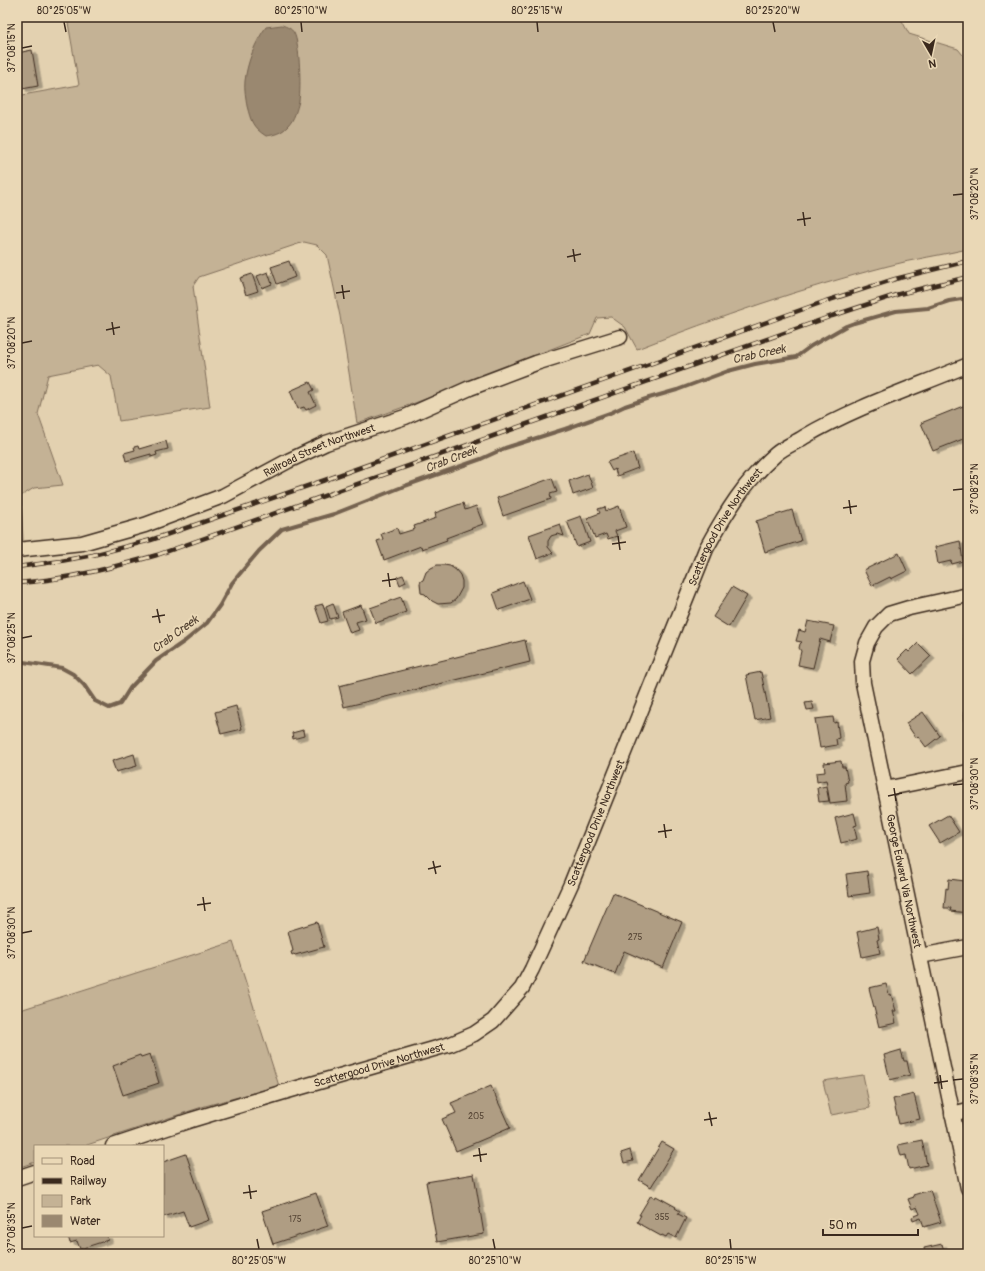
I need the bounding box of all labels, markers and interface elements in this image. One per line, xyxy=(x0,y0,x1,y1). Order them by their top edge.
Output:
text: 80°25'05"W xyxy=(37,5,92,17)
text: 80°25'10"W xyxy=(275,5,328,17)
text: 80°25'15"W xyxy=(511,5,563,17)
text: 80°25'20"W xyxy=(746,5,801,17)
text: 37°08'15"N xyxy=(6,23,18,73)
north arrow xyxy=(911,34,951,74)
text: N xyxy=(927,56,937,70)
text: 37°08'20"N xyxy=(969,168,981,220)
text: 37°08'20"N xyxy=(6,317,18,369)
water label: Crab Creek xyxy=(731,341,788,367)
street label: Railroad Street Northwest xyxy=(261,421,377,480)
water label: Crab Creek xyxy=(423,442,480,476)
text: 37°08'25"N xyxy=(969,463,981,514)
street label: Scattergood Drive Northwest xyxy=(686,465,765,588)
text: 37°08'25"N xyxy=(6,612,18,663)
water label: Crab Creek xyxy=(149,612,202,656)
street label: Scattergood Drive Northwest xyxy=(565,757,628,888)
text: 37°08'30"N xyxy=(969,758,981,810)
street label: George Edward Via Northwest xyxy=(883,813,924,950)
text: 37°08'30"N xyxy=(6,907,18,959)
house number: 275 xyxy=(628,932,642,943)
street label: Scattergood Drive Northwest xyxy=(312,1040,446,1090)
text: 37°08'35"N xyxy=(969,1053,981,1104)
house number: 205 xyxy=(468,1111,484,1122)
legend xyxy=(34,1145,164,1237)
text: Road xyxy=(70,1154,95,1169)
text: Railway xyxy=(70,1174,106,1189)
text: Park xyxy=(70,1194,91,1209)
text: 37°08'35"N xyxy=(6,1202,18,1253)
scale bar xyxy=(823,1211,918,1237)
house number: 355 xyxy=(655,1212,670,1223)
text: Water xyxy=(70,1214,101,1229)
house number: 175 xyxy=(288,1214,302,1225)
text: 50 m xyxy=(829,1218,857,1233)
text: 80°25'05"W xyxy=(232,1255,287,1267)
text: 80°25'10"W xyxy=(469,1255,522,1267)
text: 80°25'15"W xyxy=(705,1255,757,1267)

